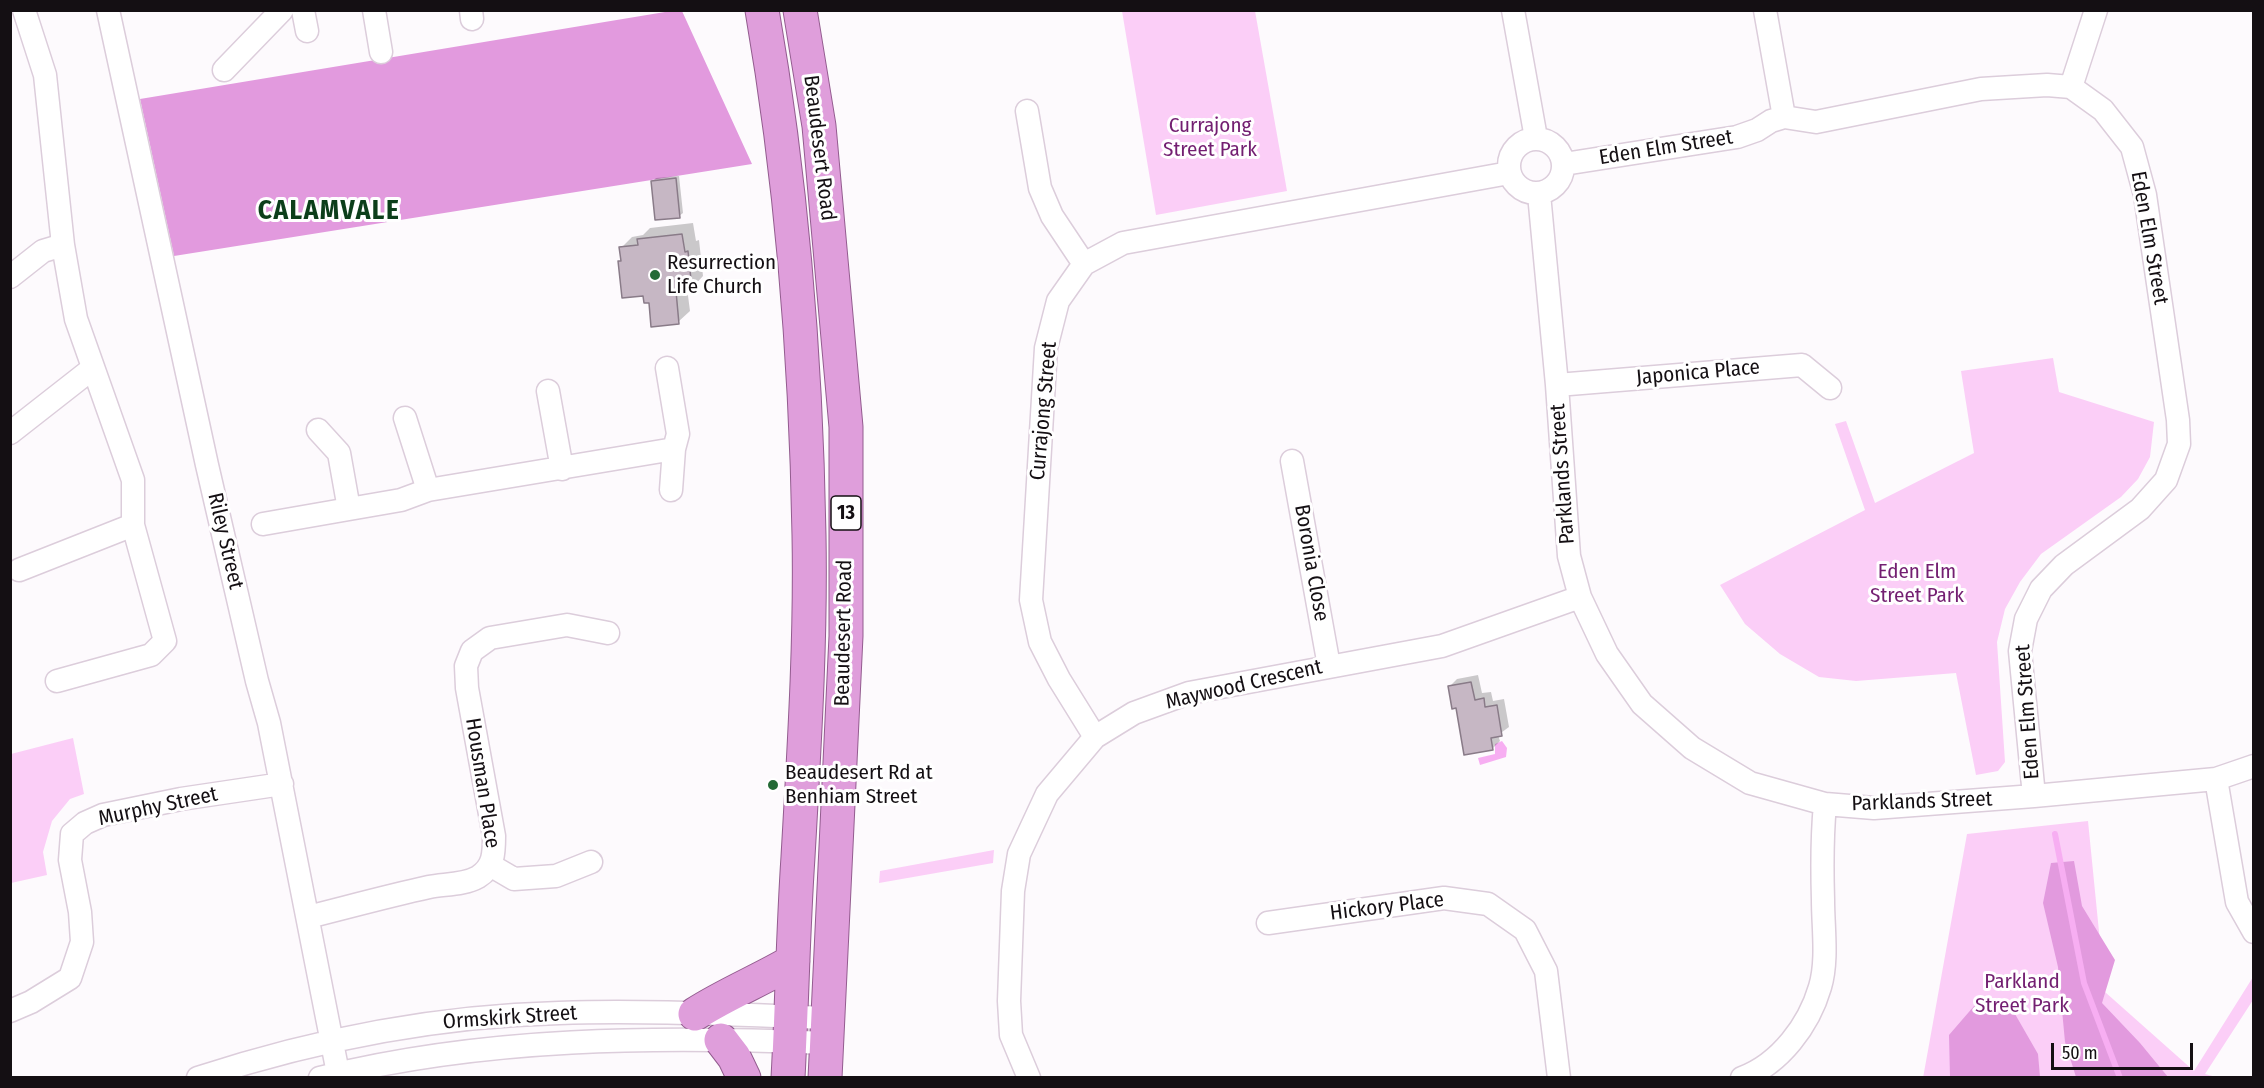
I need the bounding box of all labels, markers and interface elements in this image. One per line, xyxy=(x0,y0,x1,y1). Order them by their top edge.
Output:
street label: Beaudesert Road xyxy=(798,74,840,222)
park label: Currajong Street Park xyxy=(1163,113,1257,163)
street label: Eden Elm Street xyxy=(1597,125,1735,171)
street label: Eden Elm Street xyxy=(2125,169,2173,307)
district label: CALAMVALE xyxy=(258,195,400,227)
place label: Resurrection Life Church xyxy=(667,250,776,300)
marker: Resurrection Life Church xyxy=(648,268,662,282)
street label: Currajong Street xyxy=(1025,341,1063,481)
street label: Japonica Place xyxy=(1635,355,1761,391)
street label: Parklands Street xyxy=(1546,403,1580,545)
street label: Riley Street xyxy=(202,490,248,592)
road number: 13 xyxy=(831,496,861,530)
street label: Boronia Close xyxy=(1288,503,1334,623)
park label: Eden Elm Street Park xyxy=(1870,559,1964,609)
street label: Beaudesert Road xyxy=(830,560,858,706)
street label: Eden Elm Street xyxy=(2011,644,2045,780)
street label: Maywood Crescent xyxy=(1163,655,1325,715)
street label: Housman Place xyxy=(459,716,505,850)
place label: Beaudesert Rd at Benhiam Street xyxy=(785,760,933,810)
marker: Beaudesert Rd at Benhiam Street xyxy=(766,778,780,792)
street label: Murphy Street xyxy=(96,782,220,832)
street label: Parklands Street xyxy=(1851,787,1993,817)
street label: Hickory Place xyxy=(1329,888,1445,926)
park label: Parkland Street Park xyxy=(1975,969,2069,1019)
street label: Ormskirk Street xyxy=(442,1001,578,1035)
scale bar xyxy=(2054,1031,2196,1069)
text: 50 m xyxy=(2062,1042,2098,1064)

